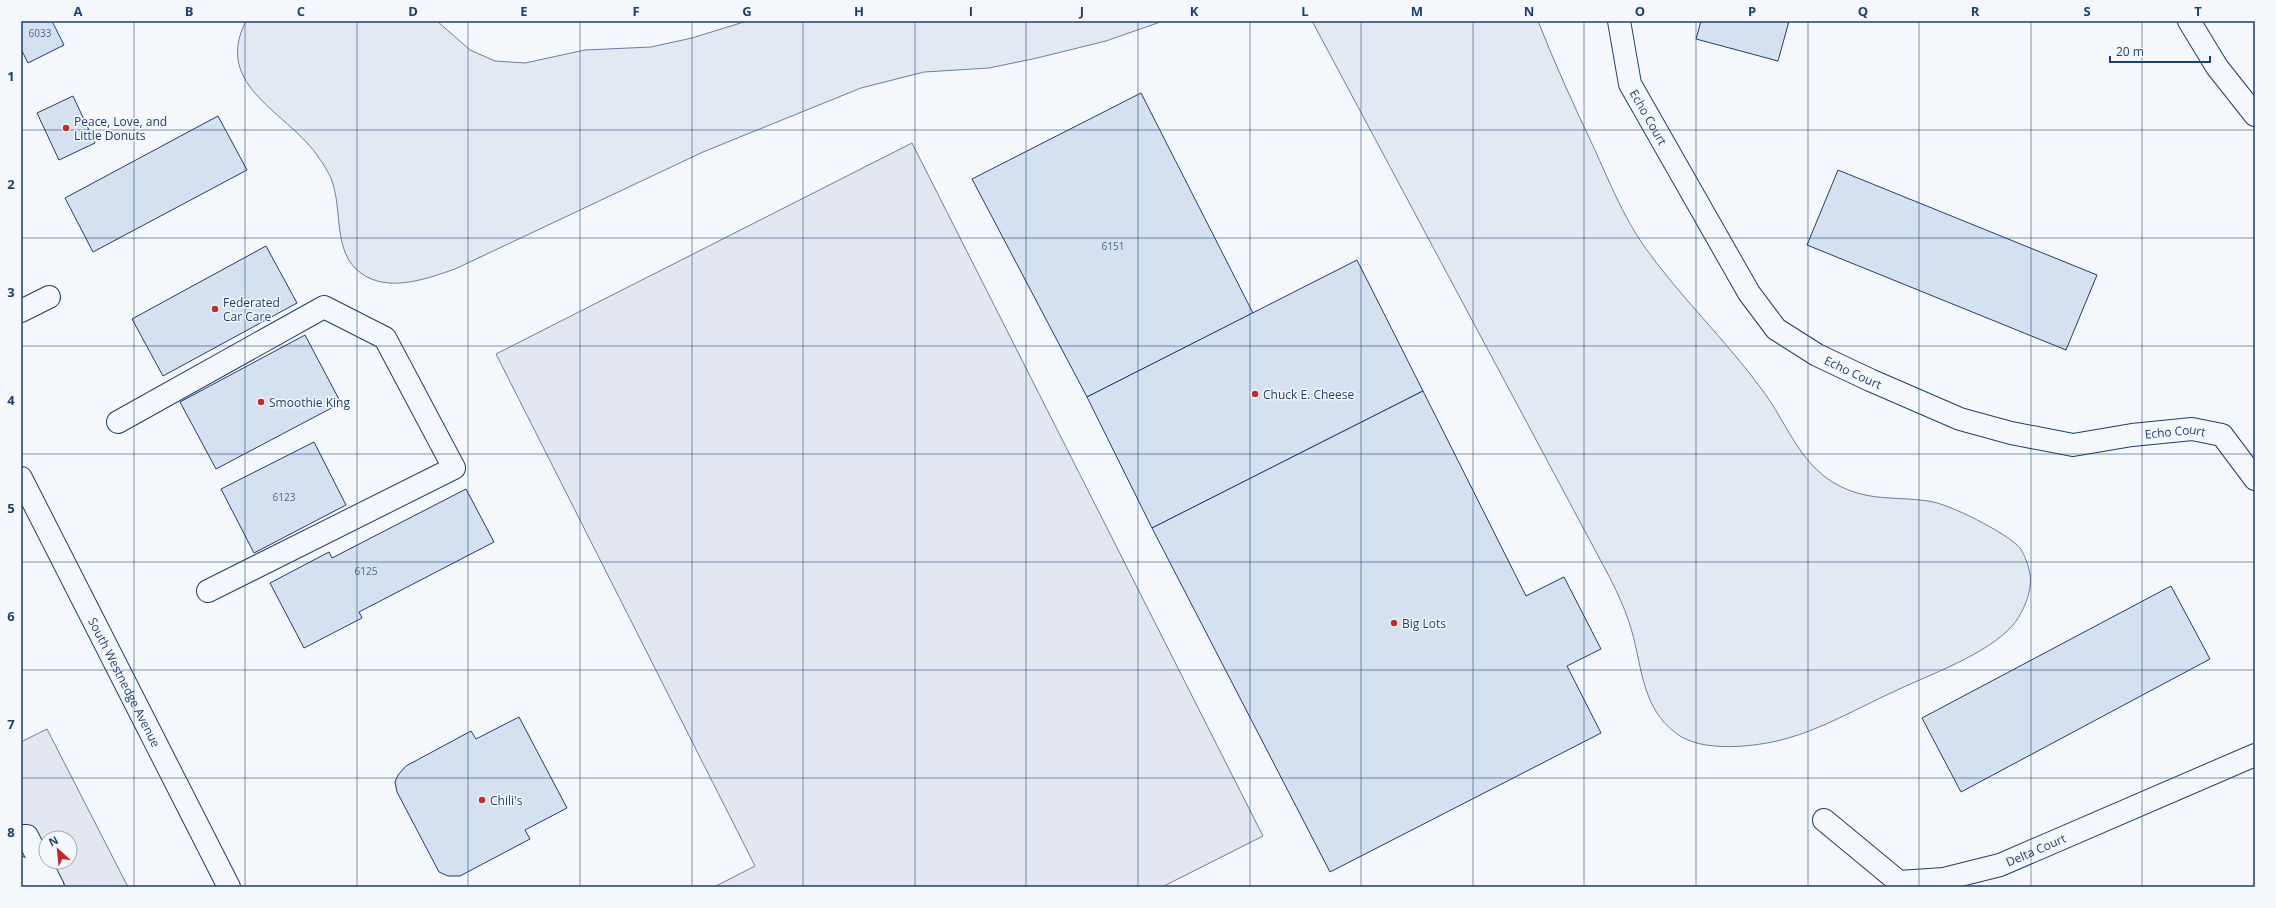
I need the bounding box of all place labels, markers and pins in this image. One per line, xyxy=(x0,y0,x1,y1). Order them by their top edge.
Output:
place label: Peace, Love, and Little Donuts xyxy=(74,113,167,144)
marker: Peace, Love, and Little Donuts xyxy=(61,123,71,133)
place label: Federated Car Care xyxy=(223,294,280,325)
marker: Federated Car Care xyxy=(210,304,220,314)
place label: Chuck E. Cheese xyxy=(1263,386,1354,403)
marker: Chuck E. Cheese xyxy=(1250,389,1260,399)
place label: Smoothie King xyxy=(269,394,350,411)
marker: Smoothie King xyxy=(256,397,266,407)
place label: Big Lots xyxy=(1402,615,1446,632)
marker: Big Lots xyxy=(1389,618,1399,628)
place label: Chili's xyxy=(490,792,523,809)
marker: Chili's xyxy=(477,795,487,805)

